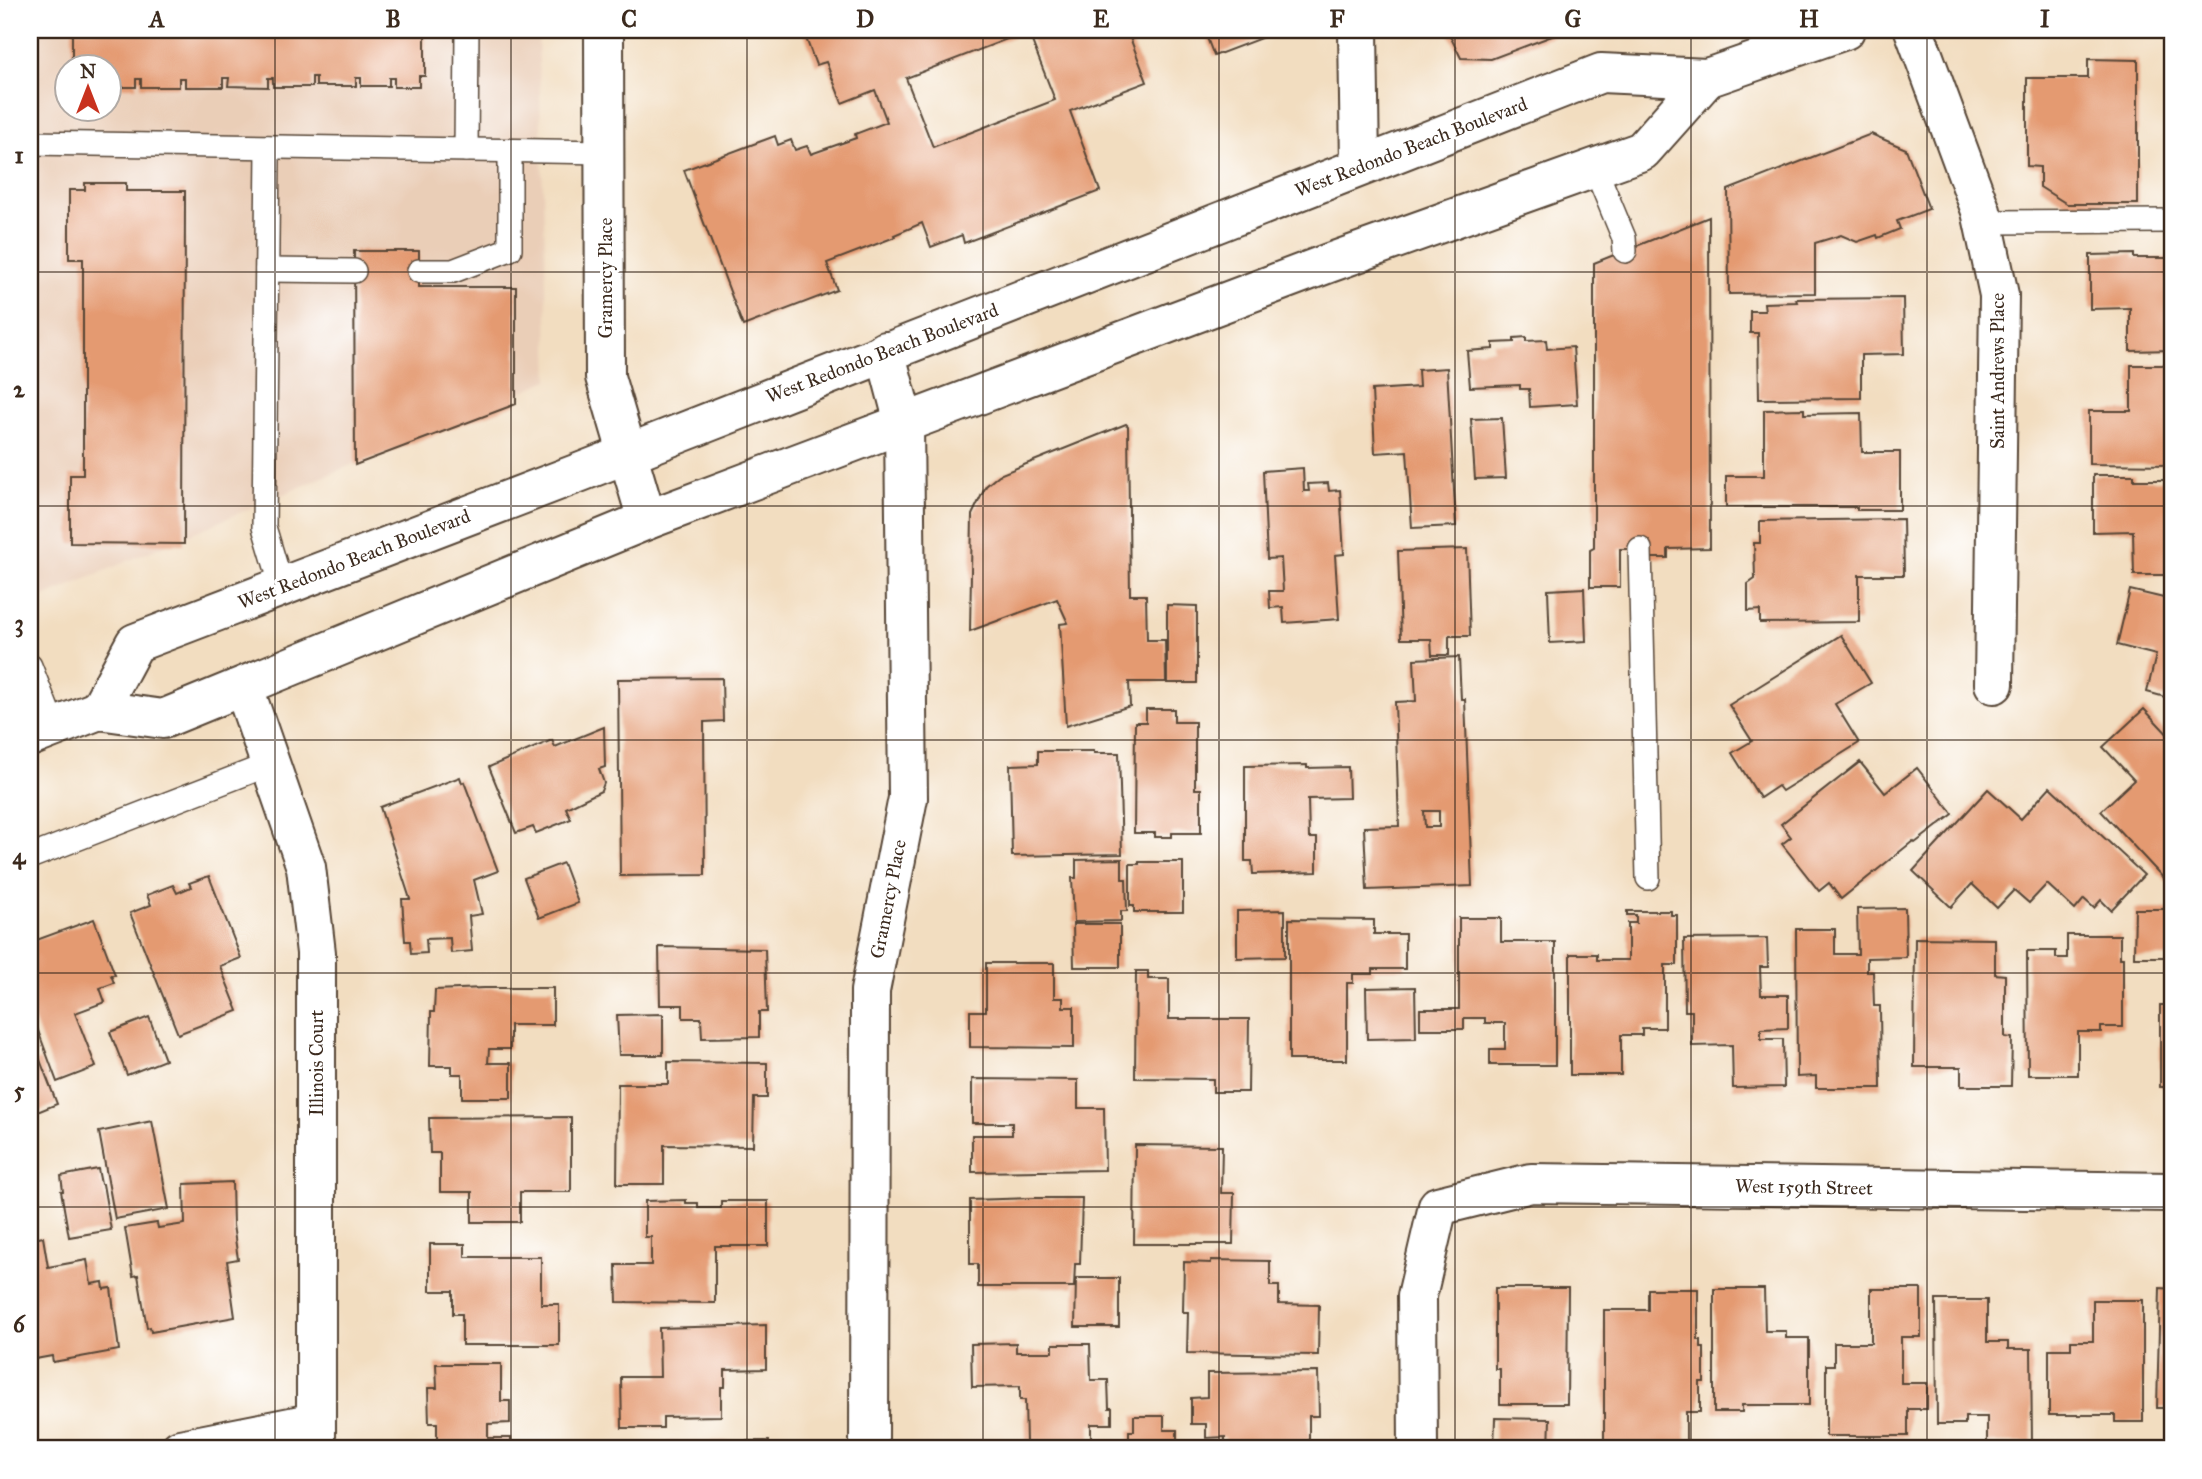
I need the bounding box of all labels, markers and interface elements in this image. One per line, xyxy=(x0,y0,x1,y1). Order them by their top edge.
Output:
text: A xyxy=(147,5,165,33)
text: B xyxy=(385,5,401,33)
text: C xyxy=(621,5,637,33)
text: D xyxy=(856,5,874,33)
text: E xyxy=(1093,5,1110,33)
text: F xyxy=(1329,5,1345,33)
text: G xyxy=(1565,5,1582,33)
text: H xyxy=(1799,5,1819,33)
text: I xyxy=(2040,5,2050,33)
north arrow xyxy=(52,52,122,122)
text: N xyxy=(80,60,96,83)
street label: West Redondo Beach Boulevard xyxy=(1292,92,1531,202)
text: 1 xyxy=(14,141,24,169)
street label: Gramercy Place xyxy=(594,217,617,338)
street label: Saint Andrews Place xyxy=(1986,293,2009,449)
street label: West Redondo Beach Boulevard xyxy=(763,298,1002,408)
text: 2 xyxy=(13,375,25,403)
street label: West Redondo Beach Boulevard xyxy=(235,504,474,614)
text: 3 xyxy=(14,609,24,638)
street label: Gramercy Place xyxy=(865,837,911,961)
text: 4 xyxy=(13,842,27,870)
street label: Illinois Court xyxy=(305,1009,328,1116)
text: 5 xyxy=(14,1076,25,1104)
street label: West 159th Street xyxy=(1735,1174,1873,1200)
text: 6 xyxy=(13,1310,26,1338)

